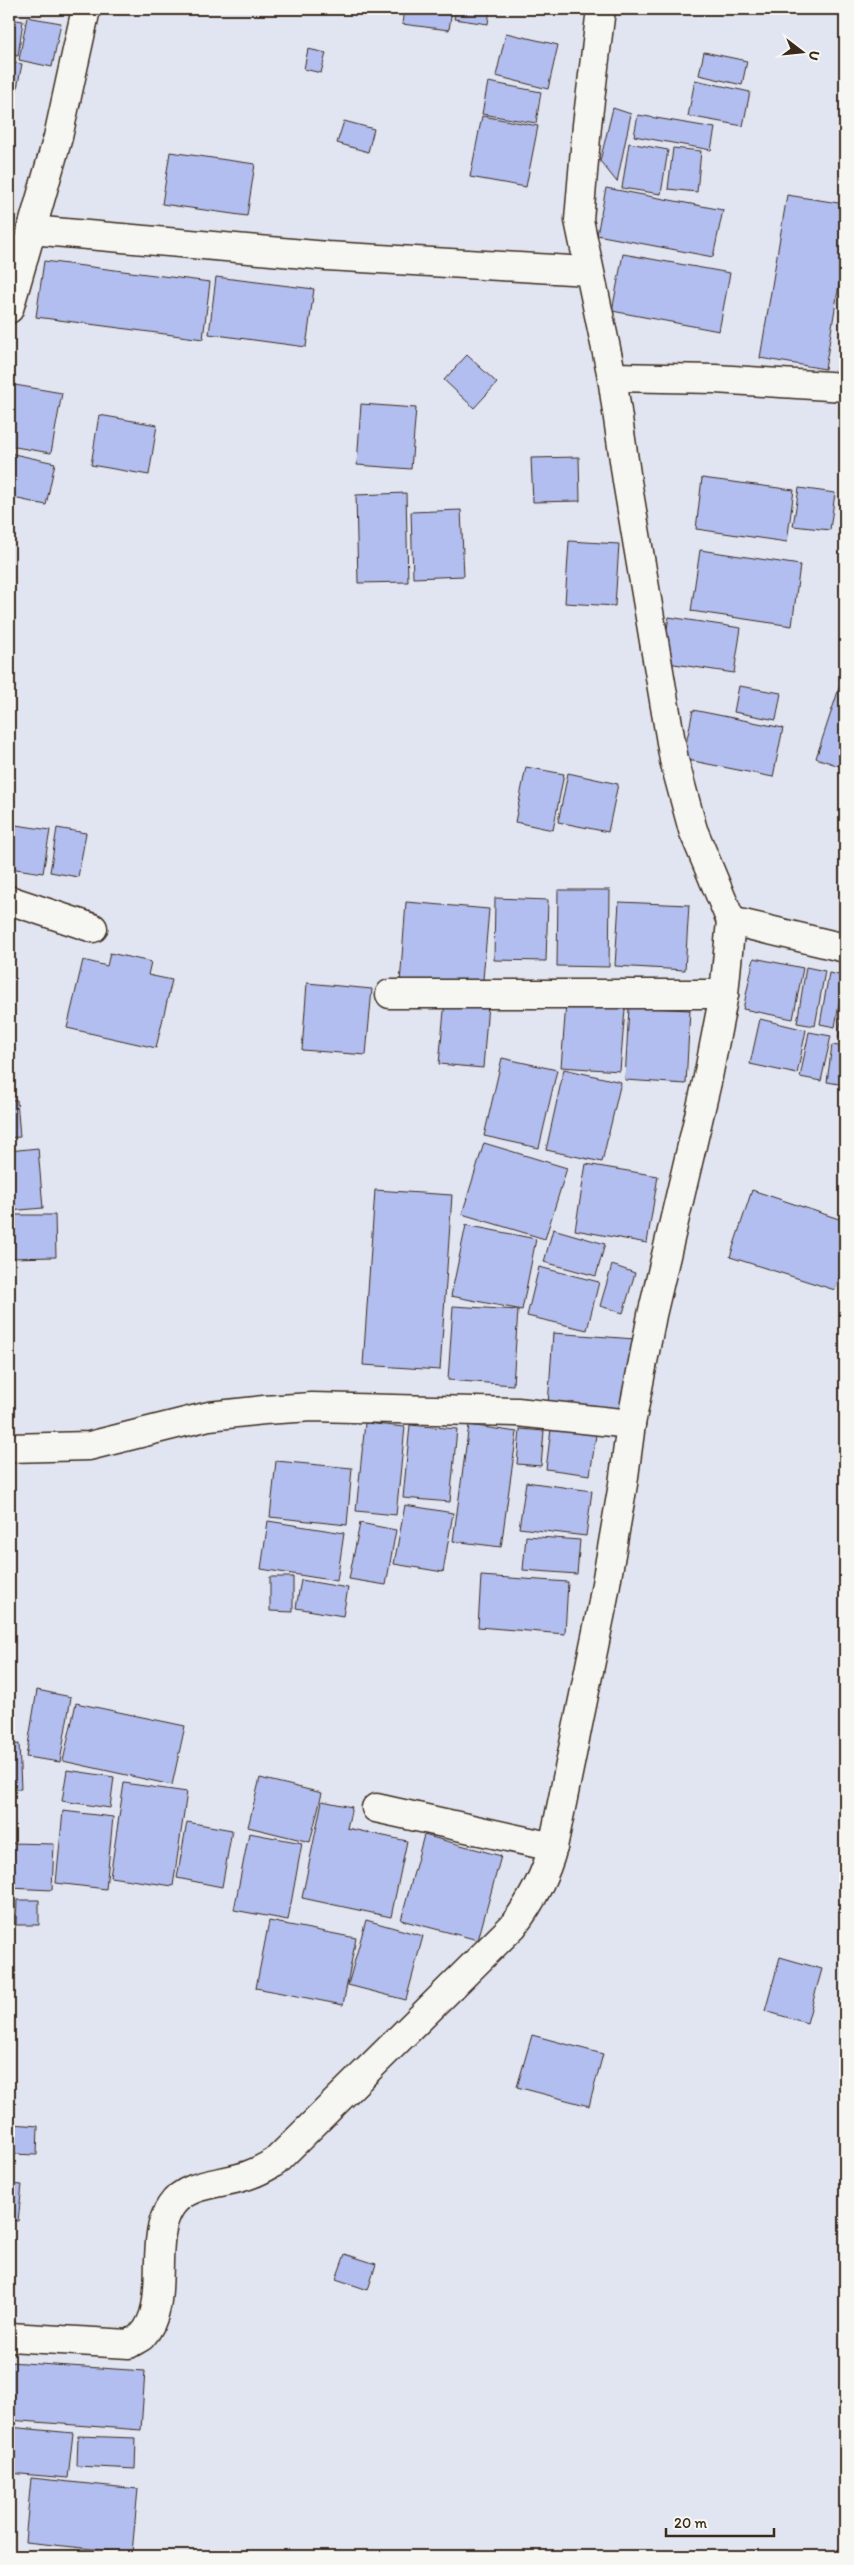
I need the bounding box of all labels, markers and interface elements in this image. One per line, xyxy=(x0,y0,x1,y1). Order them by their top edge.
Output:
north arrow xyxy=(776,28,826,78)
text: U xyxy=(805,49,823,62)
scale bar xyxy=(666,2505,774,2537)
text: 20 m xyxy=(674,2514,708,2532)

